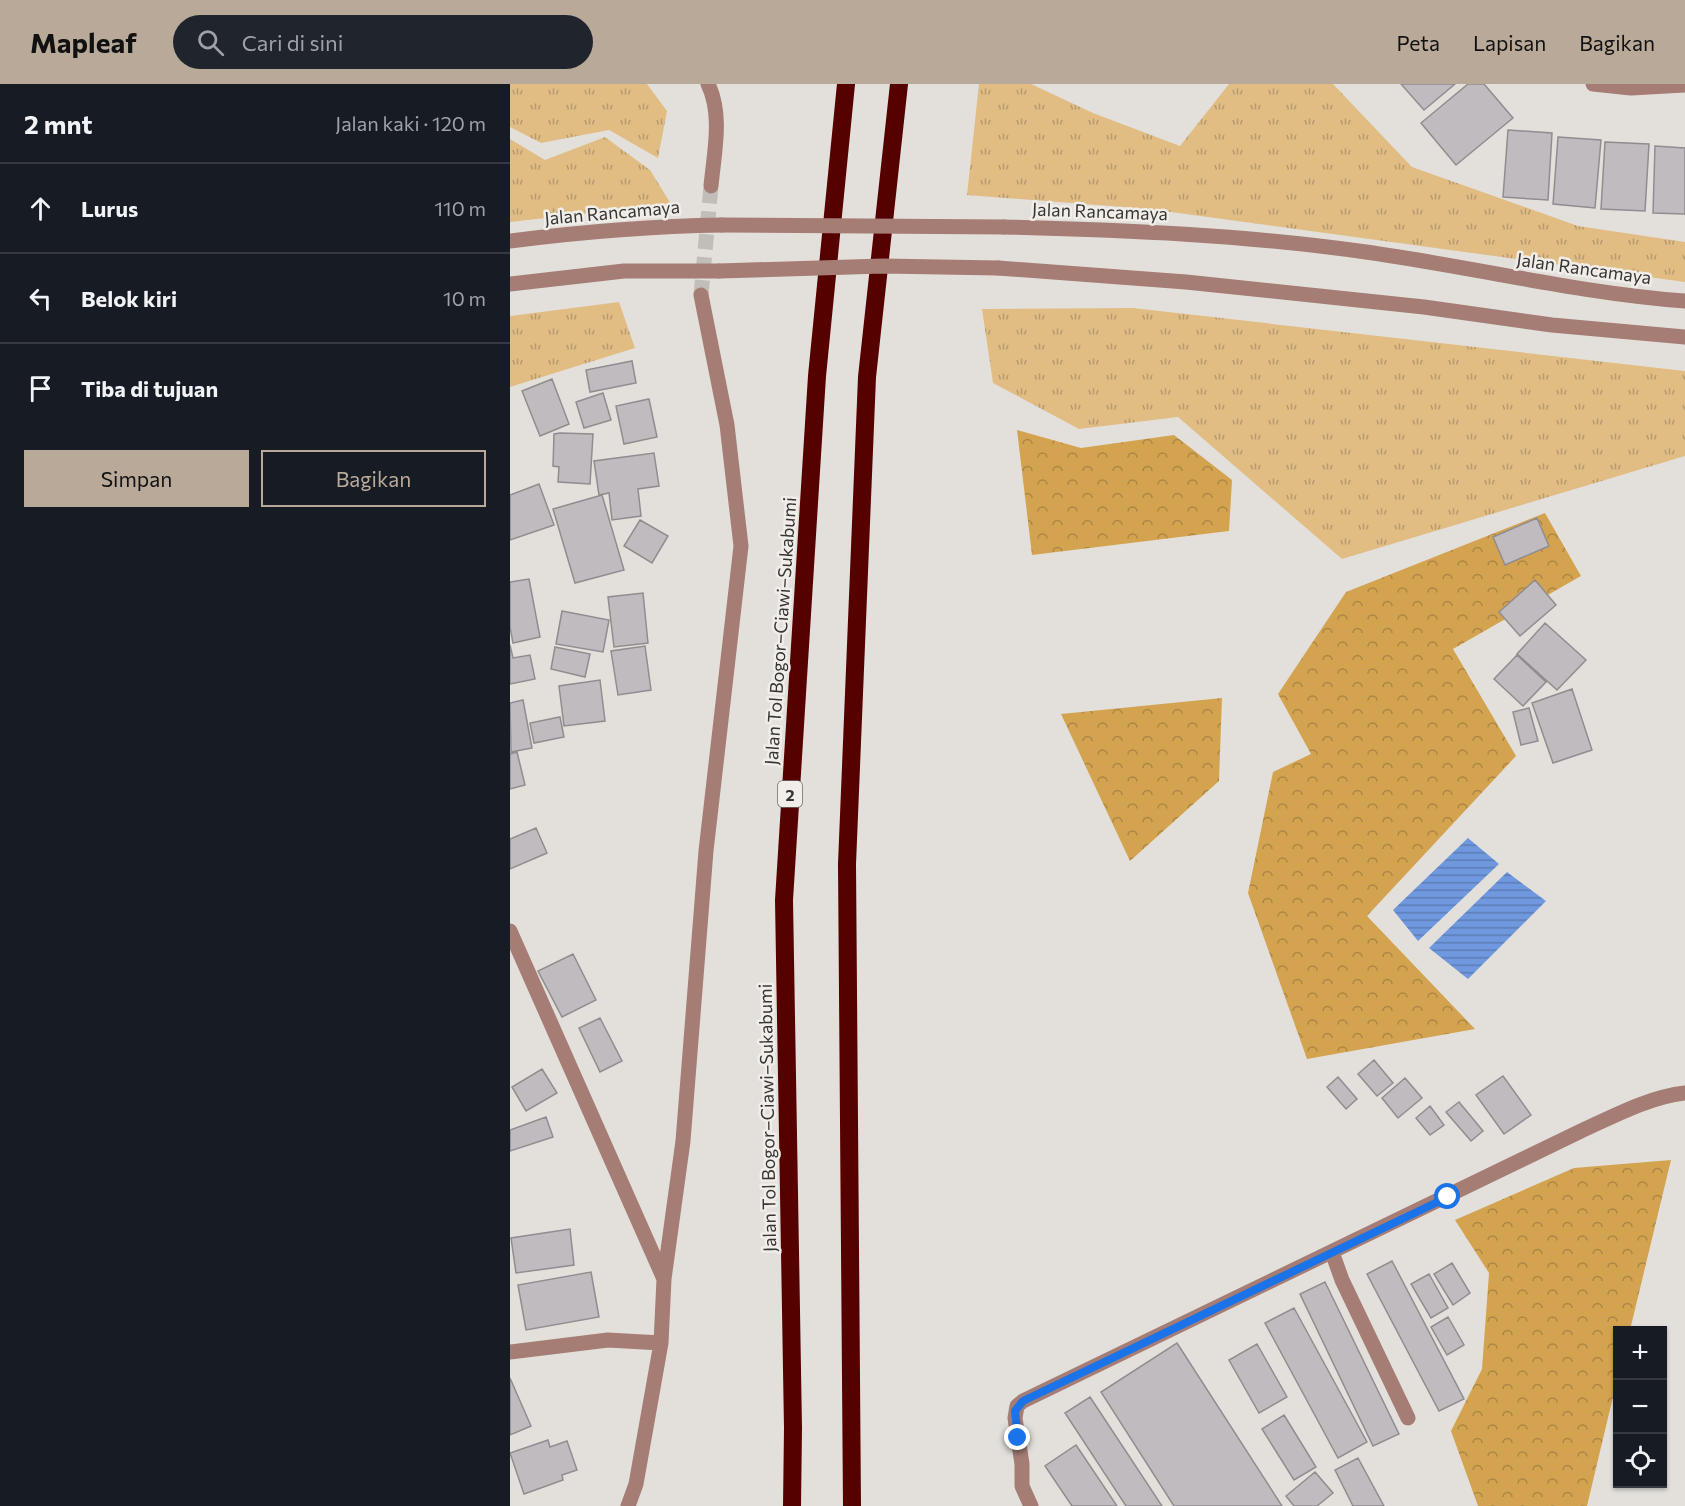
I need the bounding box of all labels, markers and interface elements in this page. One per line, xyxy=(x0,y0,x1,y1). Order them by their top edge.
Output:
search box xyxy=(173,15,593,69)
text: Mapleaf xyxy=(30,25,137,59)
icon: search xyxy=(194,26,227,59)
text: Cari di sini xyxy=(242,29,343,56)
text: Peta xyxy=(1397,30,1440,55)
text: Lapisan xyxy=(1473,30,1546,55)
text: Bagikan xyxy=(1579,30,1655,55)
text: 2 mnt xyxy=(24,108,92,139)
text: Jalan kaki · 120 m xyxy=(335,111,486,135)
icon: ahead xyxy=(24,192,57,225)
text: Lurus xyxy=(81,195,138,222)
street label: Jalan Rancamaya xyxy=(543,195,681,229)
text: 110 m xyxy=(435,196,486,220)
street label: Jalan Rancamaya xyxy=(1032,198,1168,224)
street label: Jalan Rancamaya xyxy=(1515,248,1653,288)
icon: left xyxy=(24,282,57,315)
text: Belok kiri xyxy=(81,285,177,312)
text: 10 m xyxy=(443,286,486,310)
icon: arrive xyxy=(24,372,57,405)
text: Tiba di tujuan xyxy=(81,375,218,402)
button: Simpan xyxy=(24,450,249,507)
button: Bagikan xyxy=(261,450,486,507)
street label: Jalan Tol Bogor–Ciawi–Sukabumi xyxy=(760,496,800,766)
road number: 2 xyxy=(778,781,802,807)
street label: Jalan Tol Bogor–Ciawi–Sukabumi xyxy=(754,984,780,1252)
route start xyxy=(1434,1183,1460,1209)
map controls xyxy=(1613,1326,1667,1488)
button: + xyxy=(1613,1326,1667,1380)
button: − xyxy=(1613,1380,1667,1434)
route end xyxy=(1004,1424,1030,1450)
button: locate xyxy=(1613,1434,1667,1488)

